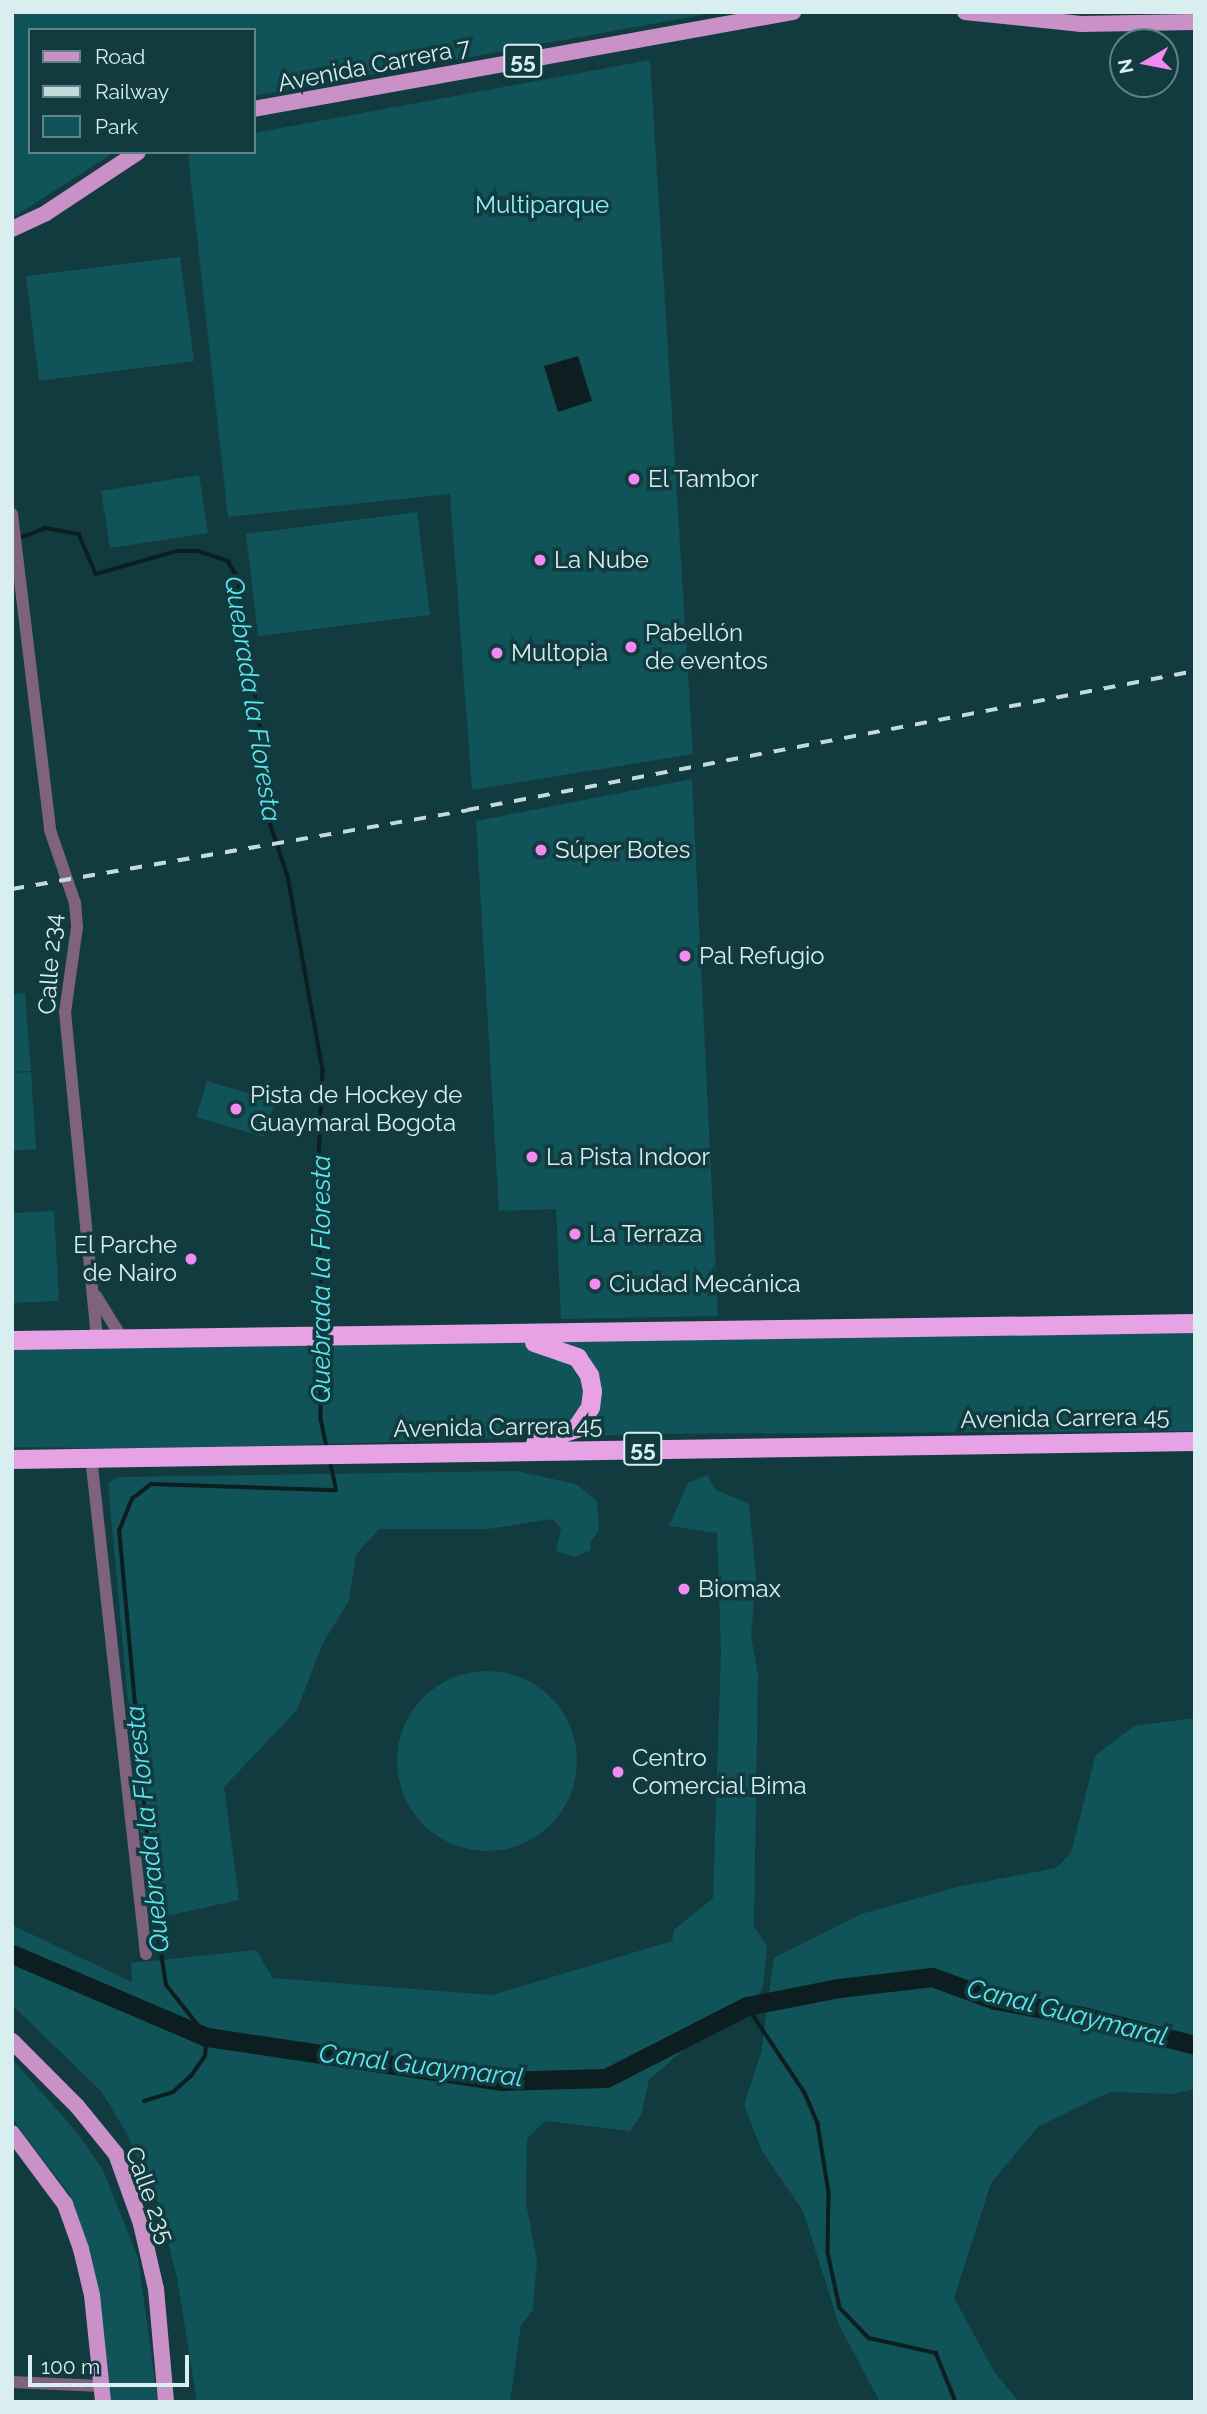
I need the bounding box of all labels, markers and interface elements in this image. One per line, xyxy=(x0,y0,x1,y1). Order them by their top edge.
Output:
legend xyxy=(28,28,256,154)
north arrow xyxy=(1109,28,1179,98)
street label: Avenida Carrera 7 xyxy=(275,32,473,98)
road number: 55 xyxy=(502,41,544,80)
text: Road xyxy=(95,44,145,69)
text: N xyxy=(1113,57,1137,75)
text: Railway xyxy=(95,79,169,104)
text: Park xyxy=(95,114,138,139)
park label: Multiparque xyxy=(475,191,609,219)
place label: El Tambor xyxy=(648,465,760,493)
marker: El Tambor xyxy=(626,471,642,487)
place label: La Nube xyxy=(554,546,649,574)
marker: La Nube xyxy=(532,552,548,568)
water label: Quebrada la Floresta xyxy=(217,574,287,824)
place label: Pabellón de eventos xyxy=(645,619,768,675)
place label: Multopia xyxy=(511,639,608,667)
marker: Pabellón de eventos xyxy=(623,639,639,655)
marker: Multopia xyxy=(489,645,505,661)
place label: Súper Botes xyxy=(555,836,691,864)
marker: Súper Botes xyxy=(533,842,549,858)
street label: Calle 234 xyxy=(32,913,68,1015)
place label: Pal Refugio xyxy=(699,942,825,970)
marker: Pal Refugio xyxy=(677,948,693,964)
place label: Pista de Hockey de Guaymaral Bogota xyxy=(250,1081,463,1137)
marker: Pista de Hockey de Guaymaral Bogota xyxy=(228,1101,244,1117)
place label: La Pista Indoor xyxy=(546,1143,710,1171)
marker: La Pista Indoor xyxy=(524,1149,540,1165)
water label: Quebrada la Floresta xyxy=(306,1155,338,1403)
place label: La Terraza xyxy=(589,1220,703,1248)
marker: La Terraza xyxy=(567,1226,583,1242)
place label: El Parche de Nairo xyxy=(73,1231,177,1287)
marker: El Parche de Nairo xyxy=(183,1251,199,1267)
place label: Ciudad Mecánica xyxy=(609,1270,801,1298)
marker: Ciudad Mecánica xyxy=(587,1276,603,1292)
street label: Avenida Carrera 45 xyxy=(960,1402,1170,1434)
street label: Avenida Carrera 45 xyxy=(393,1411,603,1443)
road number: 55 xyxy=(622,1430,664,1468)
place label: Biomax xyxy=(698,1575,781,1603)
marker: Biomax xyxy=(676,1581,692,1597)
water label: Quebrada la Floresta xyxy=(120,1704,176,1954)
place label: Centro Comercial Bima xyxy=(632,1744,807,1800)
marker: Centro Comercial Bima xyxy=(610,1764,626,1780)
water label: Canal Guaymaral xyxy=(963,1973,1171,2053)
water label: Canal Guaymaral xyxy=(317,2038,525,2094)
street label: Calle 235 xyxy=(119,2143,181,2247)
scale bar xyxy=(32,2340,192,2384)
text: 100 m xyxy=(41,2354,100,2379)

